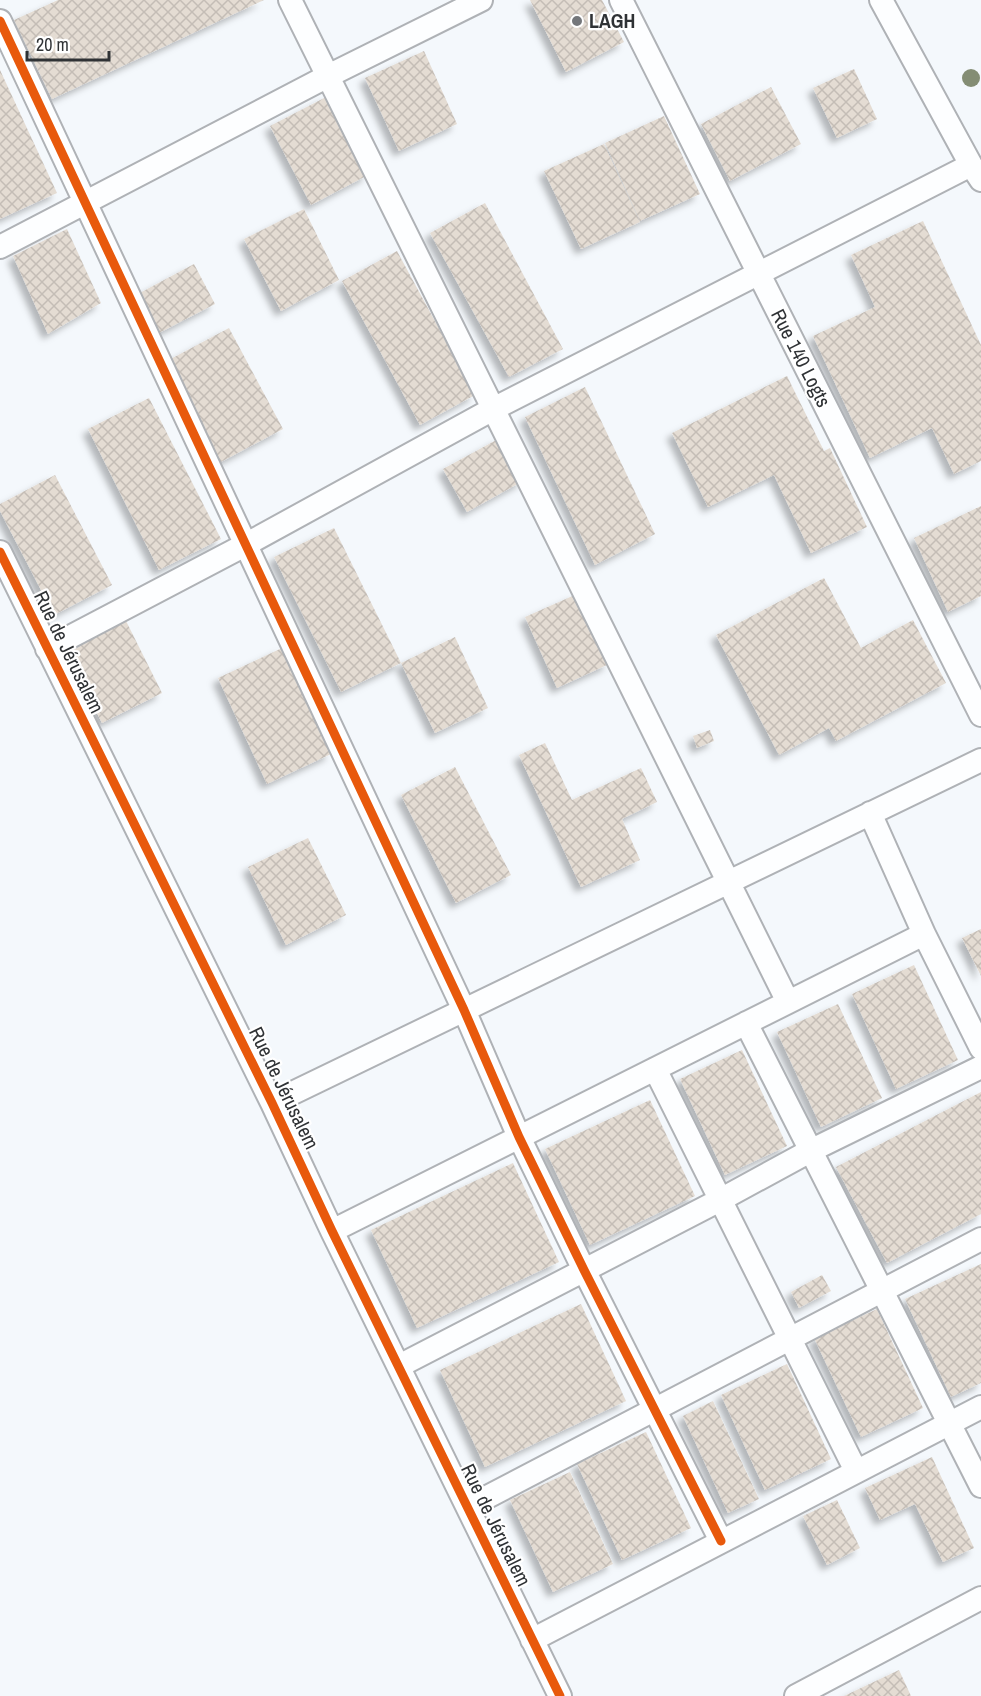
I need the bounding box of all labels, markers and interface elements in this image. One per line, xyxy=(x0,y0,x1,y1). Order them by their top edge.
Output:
place label: LAGH xyxy=(589,7,635,34)
marker: LAGH xyxy=(570,14,584,28)
scale bar xyxy=(27,24,110,62)
text: 20 m xyxy=(36,32,69,57)
street label: Rue 140 Logts xyxy=(765,304,838,411)
street label: Rue de Jérusalem xyxy=(28,586,111,718)
street label: Rue de Jérusalem xyxy=(243,1022,326,1154)
street label: Rue de Jérusalem xyxy=(455,1459,538,1591)

